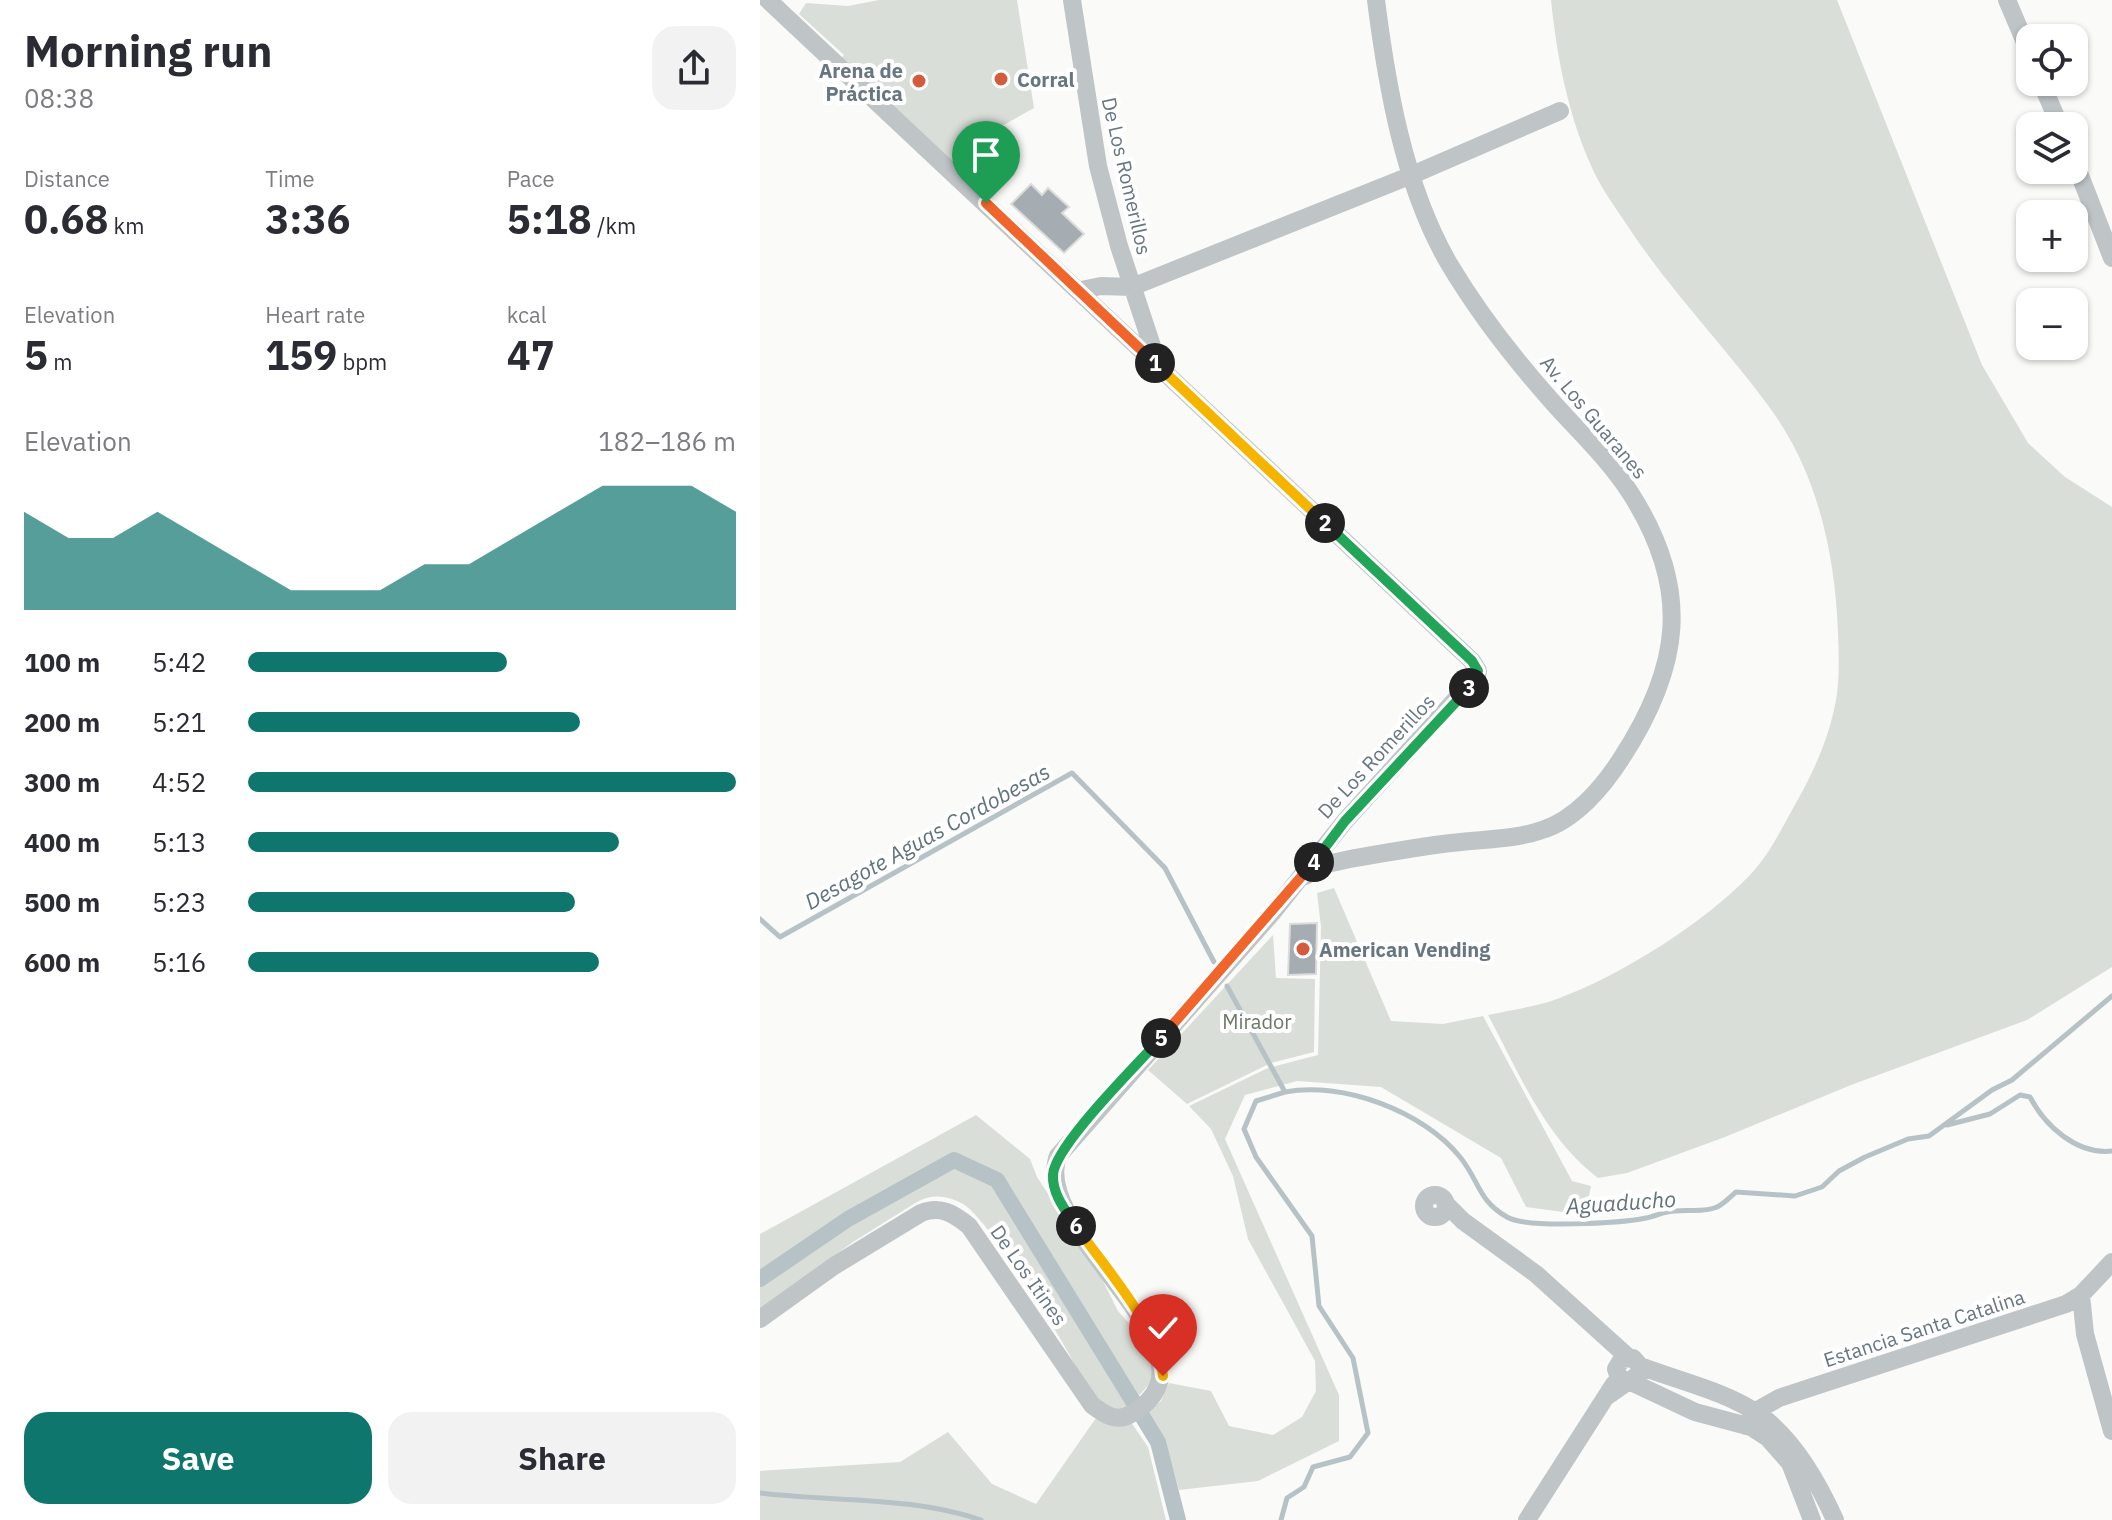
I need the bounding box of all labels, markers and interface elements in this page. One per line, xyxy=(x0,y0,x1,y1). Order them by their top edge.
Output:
text: Morning run xyxy=(24,22,273,79)
map controls xyxy=(2016,24,2088,360)
button: locate xyxy=(2016,24,2088,96)
button: share xyxy=(652,26,736,110)
place label: Arena de Práctica xyxy=(819,57,903,107)
place label: Corral xyxy=(1017,66,1075,93)
marker: Corral xyxy=(992,70,1010,88)
marker: Arena de Práctica xyxy=(910,72,928,90)
text: 08:38 xyxy=(24,81,94,115)
street label: De Los Romerillos xyxy=(1096,95,1158,257)
button: layers xyxy=(2016,112,2088,184)
pin xyxy=(952,121,1020,203)
icon: arrive xyxy=(964,133,1008,177)
text: Distance xyxy=(24,164,110,193)
text: Time xyxy=(265,164,315,193)
text: Pace xyxy=(507,164,555,193)
text: 0.68 xyxy=(24,193,108,245)
text: 3:36 xyxy=(265,193,351,245)
text: 5:18 xyxy=(507,193,592,245)
button: + xyxy=(2016,200,2088,272)
text: km xyxy=(108,211,144,240)
text: /km xyxy=(592,211,636,240)
button: − xyxy=(2016,288,2088,360)
text: Elevation xyxy=(24,300,115,329)
text: Heart rate xyxy=(265,300,365,329)
text: kcal xyxy=(507,300,547,329)
text: 5 xyxy=(24,329,48,381)
text: 159 xyxy=(265,329,337,381)
text: 47 xyxy=(507,329,555,381)
pin: 1 xyxy=(1135,343,1175,383)
text: m xyxy=(48,347,72,376)
text: bpm xyxy=(337,347,387,376)
text: 1 xyxy=(1148,348,1162,377)
street label: Av. Los Guaranes xyxy=(1534,350,1654,484)
text: Elevation xyxy=(24,424,132,458)
text: 182–186 m xyxy=(598,424,736,458)
pin: 2 xyxy=(1305,503,1345,543)
text: 2 xyxy=(1318,508,1332,537)
text: 100 m xyxy=(24,645,100,679)
text: 5:42 xyxy=(152,645,206,679)
pin: 3 xyxy=(1449,668,1489,708)
text: 3 xyxy=(1462,673,1476,702)
street label: De Los Romerillos xyxy=(1311,688,1441,824)
text: 200 m xyxy=(24,705,100,739)
text: 5:21 xyxy=(152,705,206,739)
water label: Desagote Aguas Cordobesas xyxy=(799,756,1055,916)
text: 300 m xyxy=(24,765,100,799)
text: 4:52 xyxy=(152,765,206,799)
text: 400 m xyxy=(24,825,100,859)
text: 5:13 xyxy=(152,825,206,859)
pin: 4 xyxy=(1294,842,1334,882)
text: 4 xyxy=(1307,847,1321,876)
text: 500 m xyxy=(24,885,100,919)
text: 5:23 xyxy=(152,885,206,919)
place label: American Vending xyxy=(1319,936,1491,963)
marker: American Vending xyxy=(1294,940,1312,958)
text: 600 m xyxy=(24,945,100,979)
text: 5:16 xyxy=(152,945,206,979)
park label: Mirador xyxy=(1222,1008,1292,1035)
pin: 5 xyxy=(1141,1018,1181,1058)
text: 5 xyxy=(1154,1023,1168,1052)
water label: Aguaducho xyxy=(1564,1184,1677,1220)
pin: 6 xyxy=(1056,1206,1096,1246)
text: 6 xyxy=(1069,1211,1083,1240)
street label: De Los Itines xyxy=(984,1219,1074,1331)
street label: Estancia Santa Catalina xyxy=(1820,1283,2028,1373)
pin xyxy=(1129,1294,1197,1376)
icon: check xyxy=(1141,1306,1185,1350)
button: Save xyxy=(24,1412,372,1504)
button: Share xyxy=(388,1412,736,1504)

